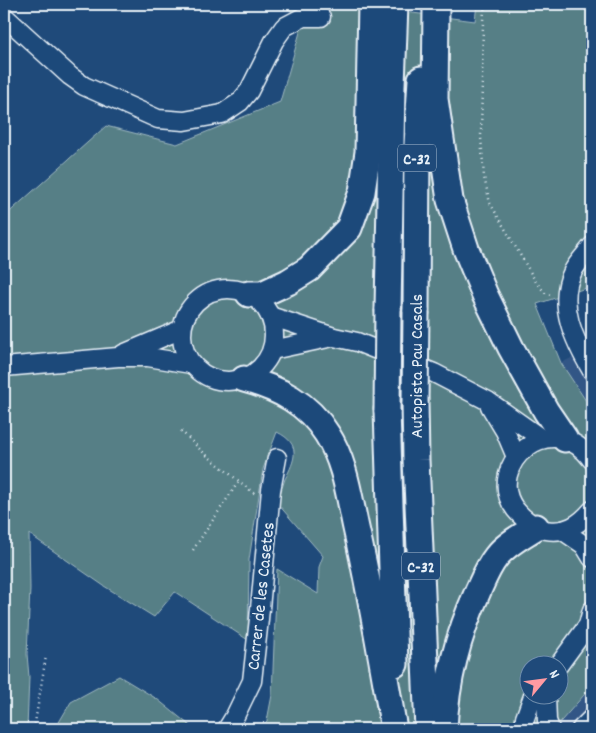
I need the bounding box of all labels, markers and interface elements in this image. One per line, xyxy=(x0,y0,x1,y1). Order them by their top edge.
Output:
road number: C-32 xyxy=(398,144,436,172)
street label: Autopista Pau Casals xyxy=(406,294,431,438)
street label: Carrer de les Casetes xyxy=(242,521,283,672)
road number: C-32 xyxy=(402,552,440,580)
north arrow xyxy=(518,656,568,706)
text: N xyxy=(543,667,564,683)

